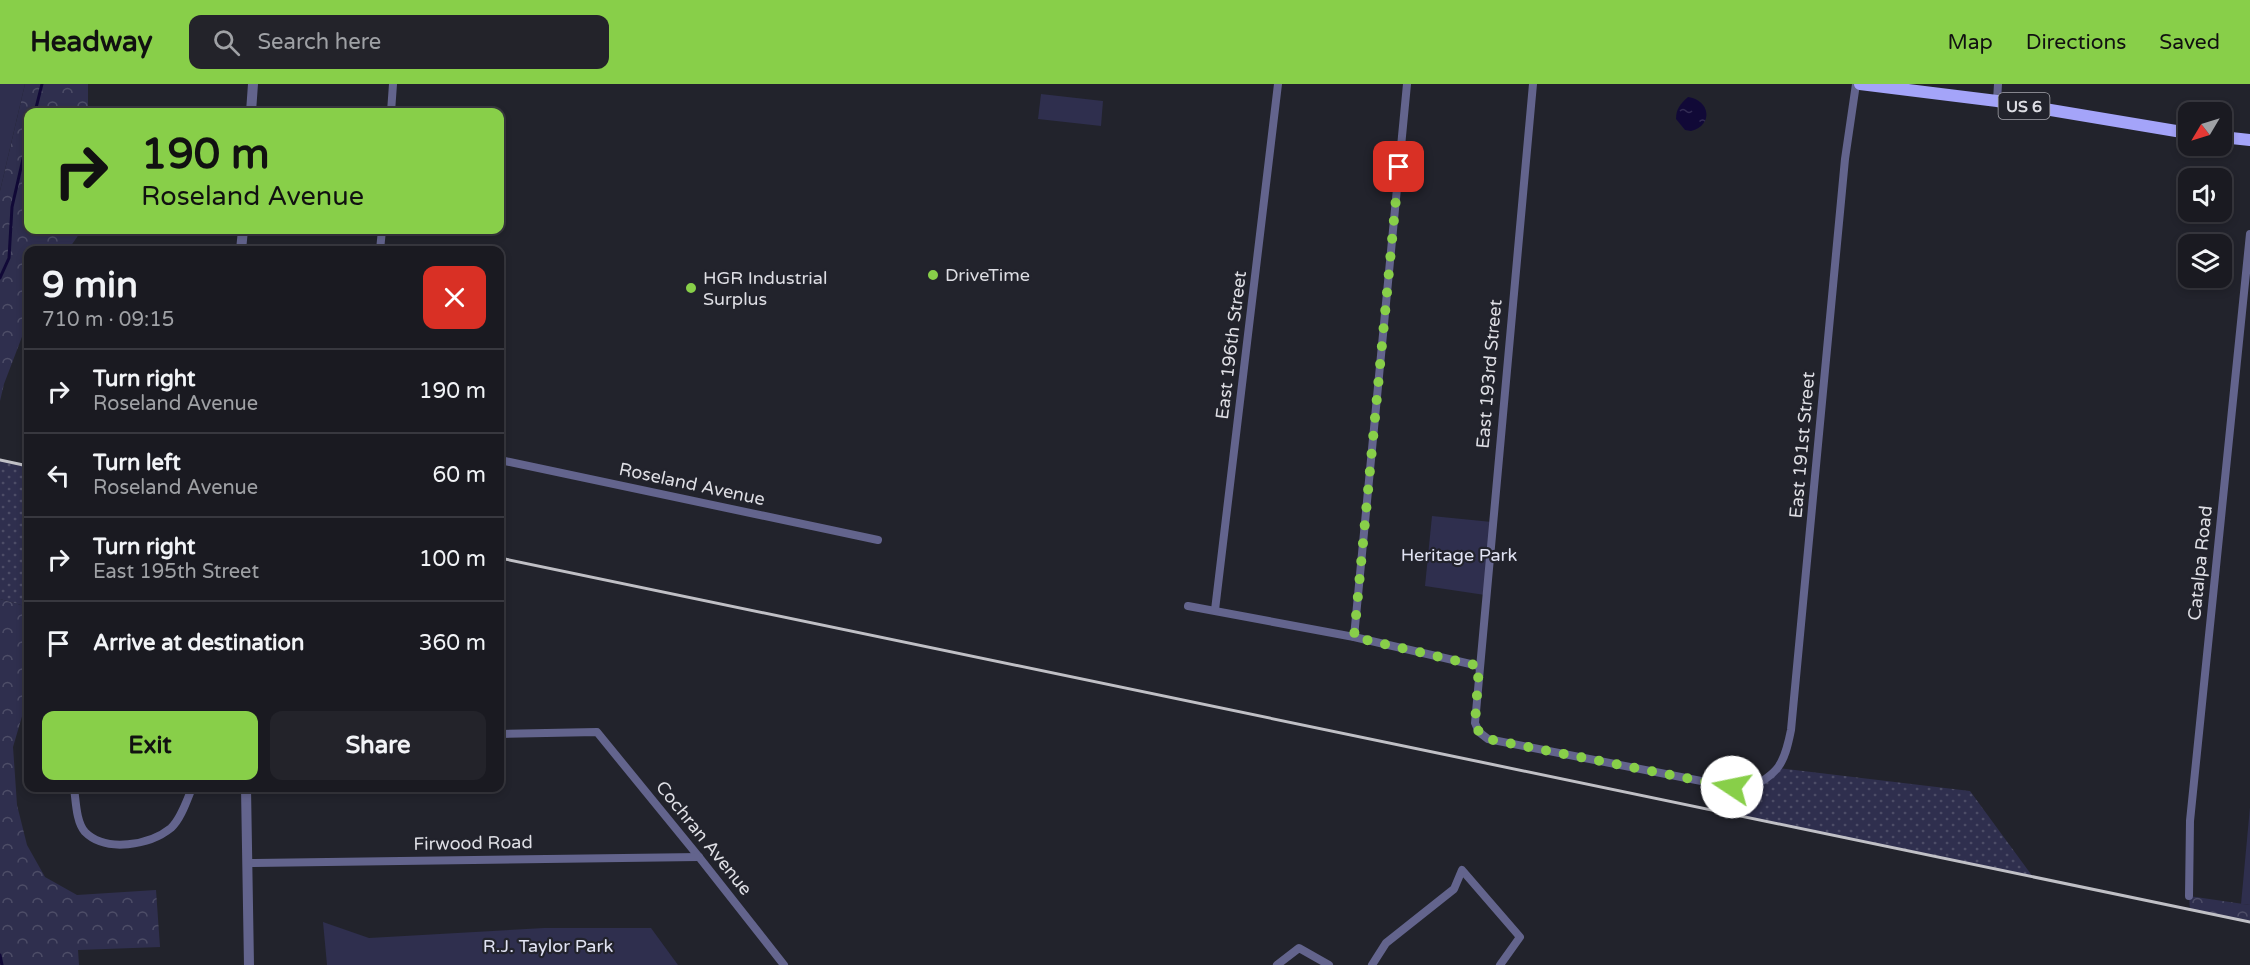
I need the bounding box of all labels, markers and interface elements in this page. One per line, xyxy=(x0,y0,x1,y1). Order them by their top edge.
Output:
search box xyxy=(189,15,609,69)
text: Headway xyxy=(30,25,153,59)
icon: search xyxy=(210,26,243,59)
text: Search here xyxy=(258,29,381,55)
text: Map xyxy=(1947,30,1993,55)
text: Directions xyxy=(2026,30,2126,55)
text: Saved xyxy=(2159,30,2220,55)
road number: US 6 xyxy=(1998,93,2050,119)
north arrow xyxy=(2178,102,2232,156)
map controls xyxy=(2178,102,2232,288)
text: 190 m xyxy=(141,129,270,180)
icon: right xyxy=(42,132,120,210)
pin xyxy=(1373,141,1424,192)
icon: arrive xyxy=(1382,150,1415,183)
button: sound xyxy=(2178,168,2232,222)
text: Roseland Avenue xyxy=(141,180,364,213)
button: layers xyxy=(2178,234,2232,288)
text: 9 min xyxy=(42,264,138,307)
place label: DriveTime xyxy=(945,264,1030,286)
button: close xyxy=(423,266,486,329)
place label: HGR Industrial Surplus xyxy=(703,267,827,310)
marker: DriveTime xyxy=(926,268,940,282)
street label: East 196th Street xyxy=(1211,269,1251,421)
marker: HGR Industrial Surplus xyxy=(684,281,698,295)
street label: East 193rd Street xyxy=(1472,298,1506,449)
text: 710 m · 09:15 xyxy=(42,308,174,332)
text: Turn right xyxy=(93,366,195,392)
street label: East 191st Street xyxy=(1785,371,1819,519)
icon: right xyxy=(42,375,75,408)
text: 190 m xyxy=(419,378,486,404)
text: Roseland Avenue xyxy=(93,392,258,416)
text: Turn left xyxy=(93,450,181,476)
street label: Roseland Avenue xyxy=(617,458,767,510)
icon: left xyxy=(42,459,75,492)
text: 60 m xyxy=(432,462,486,488)
text: Roseland Avenue xyxy=(93,476,258,500)
street label: Catalpa Road xyxy=(2183,505,2217,621)
text: Turn right xyxy=(93,534,195,560)
icon: right xyxy=(42,543,75,576)
park label: Heritage Park xyxy=(1401,544,1517,566)
text: 100 m xyxy=(419,546,486,572)
text: East 195th Street xyxy=(93,560,259,584)
icon: arrive xyxy=(42,627,75,660)
text: Arrive at destination xyxy=(93,630,304,656)
text: 360 m xyxy=(419,630,486,656)
button: Exit xyxy=(42,711,258,780)
button: Share xyxy=(270,711,486,780)
position arrow xyxy=(1700,755,1764,819)
street label: Cochran Avenue xyxy=(651,776,757,900)
street label: Firwood Road xyxy=(413,831,533,855)
park label: R.J. Taylor Park xyxy=(483,935,613,957)

